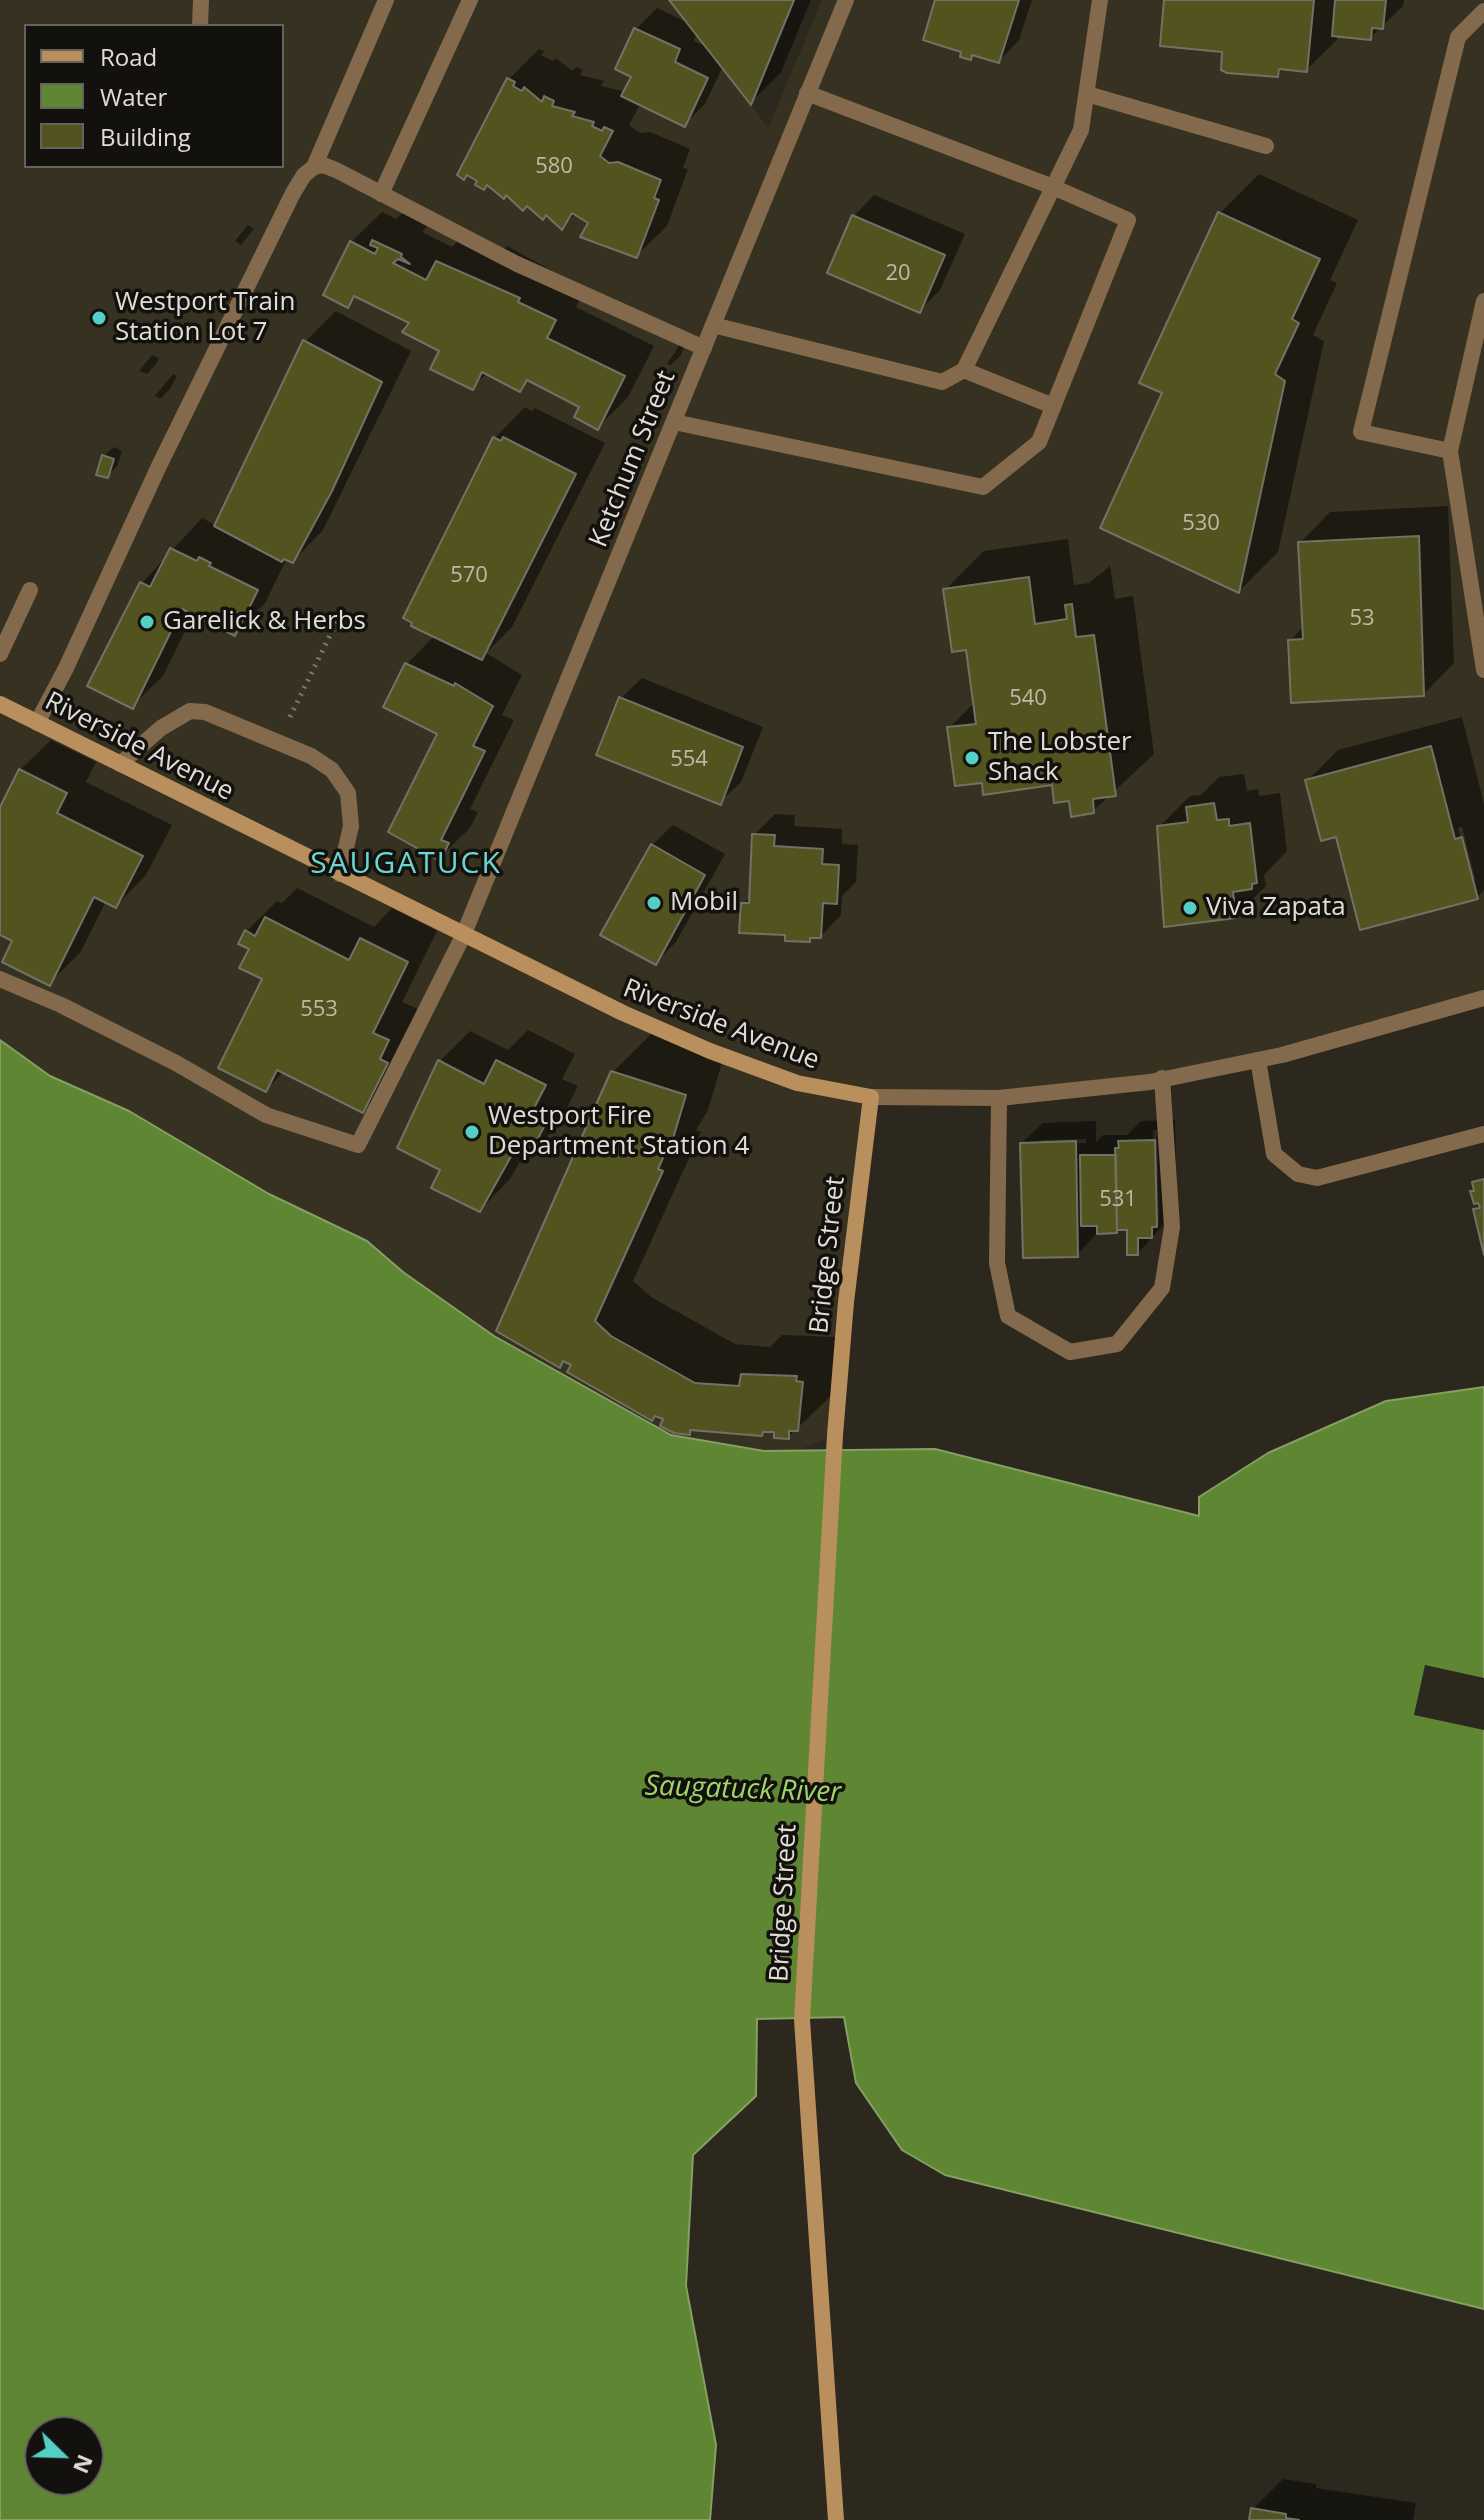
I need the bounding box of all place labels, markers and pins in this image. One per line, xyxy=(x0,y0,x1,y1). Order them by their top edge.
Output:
place label: Westport Train Station Lot 7 xyxy=(115,287,295,348)
marker: Westport Train Station Lot 7 xyxy=(90,309,108,327)
place label: Garelick & Herbs xyxy=(163,606,366,638)
marker: Garelick & Herbs xyxy=(138,613,156,631)
place label: The Lobster Shack xyxy=(988,727,1132,788)
marker: The Lobster Shack xyxy=(963,749,981,767)
place label: Mobil xyxy=(670,887,738,919)
place label: Viva Zapata xyxy=(1206,892,1346,924)
marker: Mobil xyxy=(645,894,663,912)
marker: Viva Zapata xyxy=(1181,899,1199,917)
place label: Westport Fire Department Station 4 xyxy=(488,1101,749,1162)
marker: Westport Fire Department Station 4 xyxy=(463,1123,481,1141)

